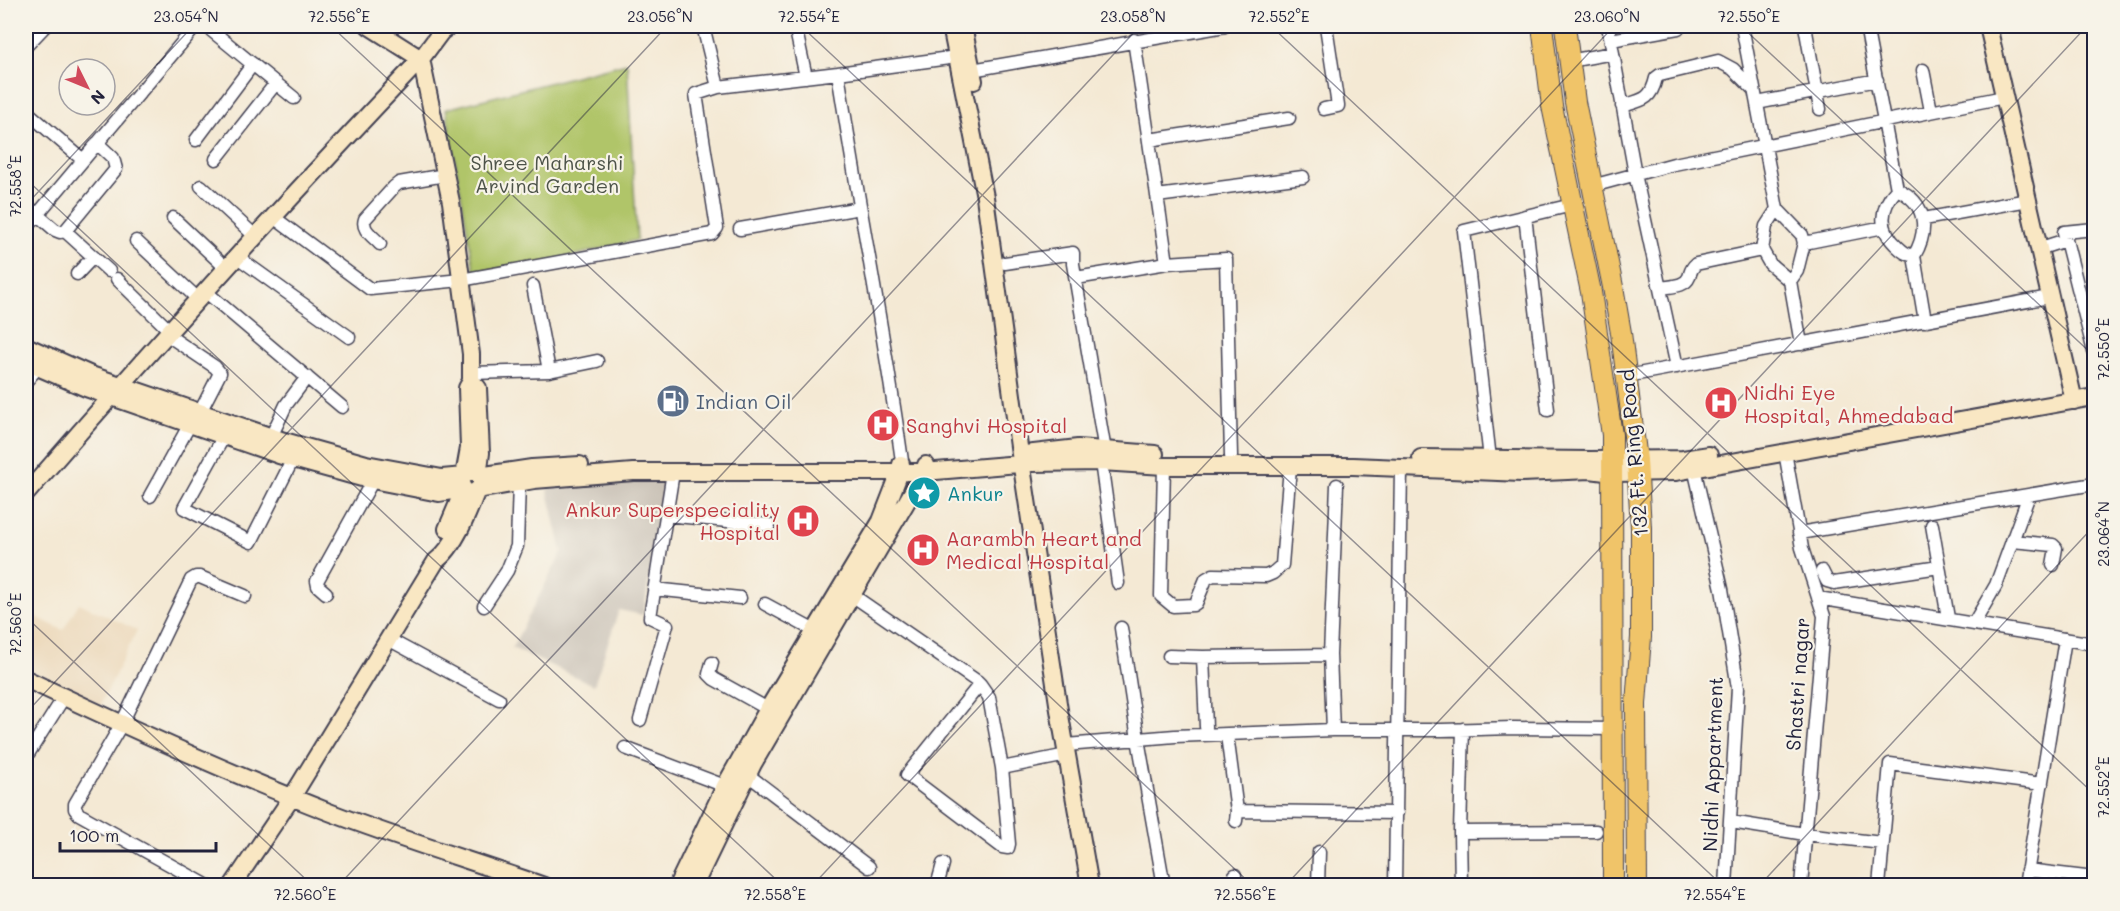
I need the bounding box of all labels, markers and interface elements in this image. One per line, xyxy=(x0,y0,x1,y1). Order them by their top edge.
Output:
text: 23.054°N xyxy=(153,6,219,26)
text: 72.556°E xyxy=(308,6,370,26)
text: 23.056°N xyxy=(627,6,693,26)
text: 72.554°E xyxy=(778,6,840,26)
text: 23.058°N xyxy=(1100,6,1166,26)
text: 72.552°E xyxy=(1248,6,1310,26)
text: 23.060°N xyxy=(1574,6,1640,26)
text: 72.550°E xyxy=(1718,6,1781,26)
north arrow xyxy=(57,57,117,117)
text: N xyxy=(87,86,110,109)
park label: Shree Maharshi Arvind Garden xyxy=(470,149,624,198)
text: 72.558°E xyxy=(5,155,25,217)
text: 72.550°E xyxy=(2093,317,2113,380)
street label: 132 Ft. Ring Road xyxy=(1613,368,1653,538)
place label: Nidhi Eye Hospital, Ahmedabad xyxy=(1744,379,1953,428)
fuel station icon: Indian Oil xyxy=(655,383,691,419)
hospital icon: Nidhi Eye Hospital, Ahmedabad xyxy=(1703,385,1739,421)
place label: Indian Oil xyxy=(696,388,792,414)
hospital icon: Sanghvi Hospital xyxy=(865,407,901,443)
place label: Sanghvi Hospital xyxy=(906,412,1067,438)
place icon: Ankur xyxy=(906,475,942,511)
place label: Ankur xyxy=(947,480,1004,506)
place label: Ankur Superspeciality Hospital xyxy=(565,496,780,545)
text: 23.064°N xyxy=(2093,501,2113,567)
hospital icon: Ankur Superspeciality Hospital xyxy=(785,503,821,539)
place label: Aarambh Heart and Medical Hospital xyxy=(946,525,1142,574)
hospital icon: Aarambh Heart and Medical Hospital xyxy=(905,532,941,568)
text: 72.560°E xyxy=(5,592,25,655)
street label: Shastri nagar xyxy=(1779,616,1815,752)
street label: Nidhi Appartment xyxy=(1696,676,1728,852)
text: 72.552°E xyxy=(2093,756,2113,818)
scale bar xyxy=(60,815,216,853)
text: 100 m xyxy=(69,823,119,847)
text: 72.560°E xyxy=(274,884,337,904)
text: 72.558°E xyxy=(744,884,806,904)
text: 72.556°E xyxy=(1214,884,1276,904)
text: 72.554°E xyxy=(1684,884,1746,904)

